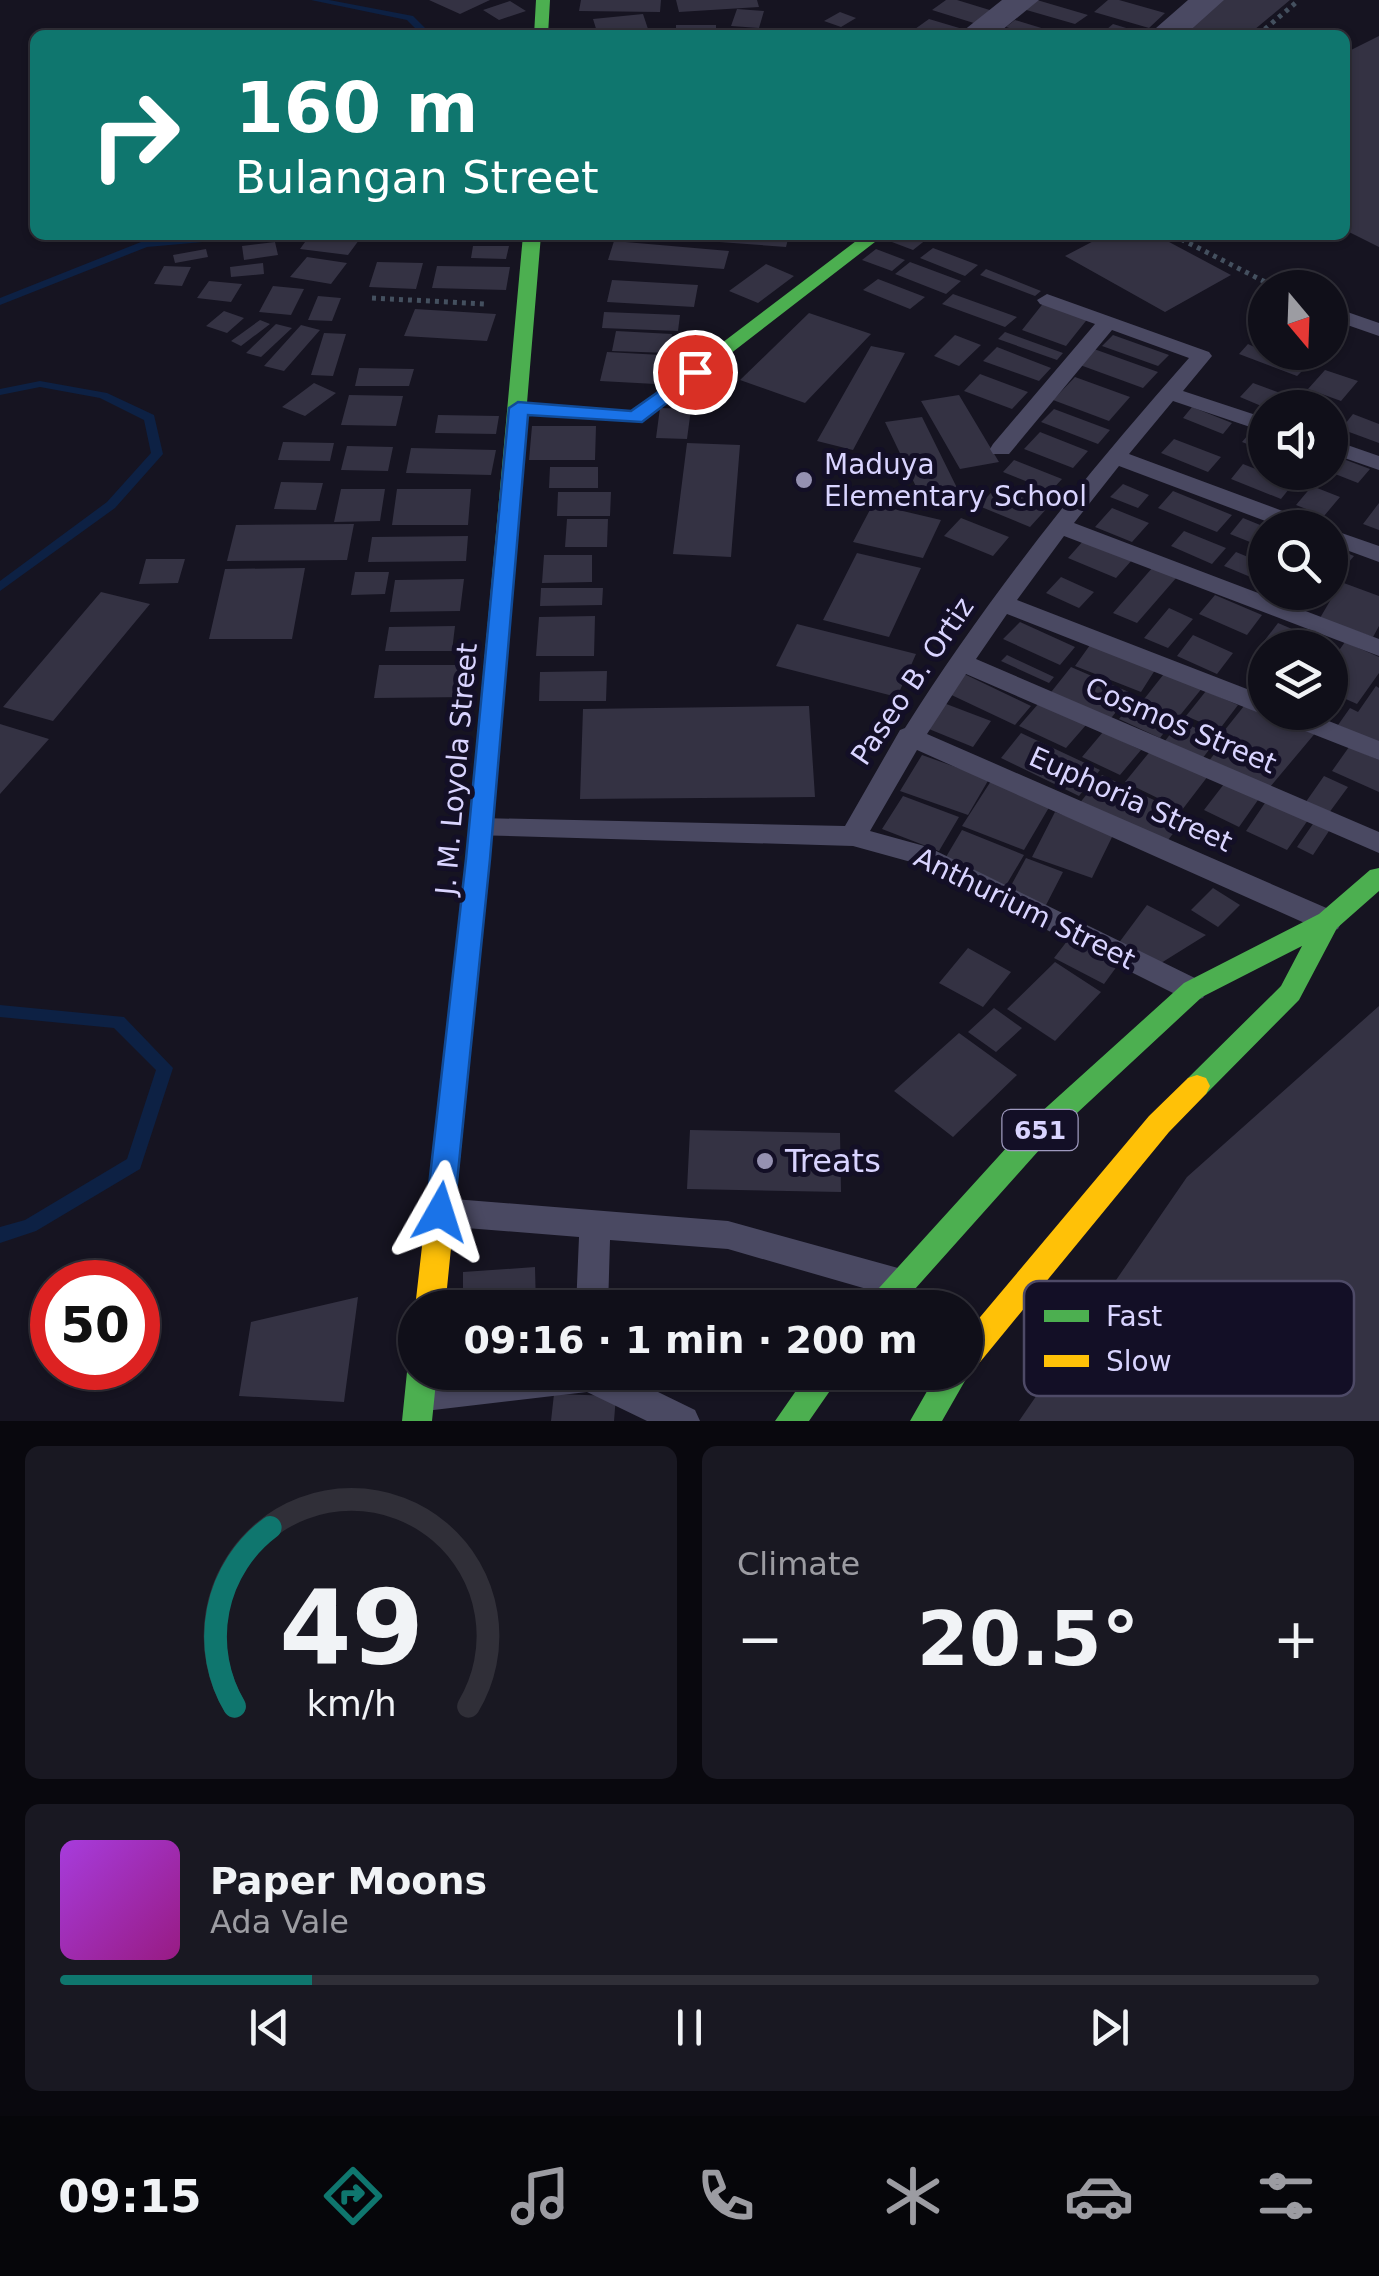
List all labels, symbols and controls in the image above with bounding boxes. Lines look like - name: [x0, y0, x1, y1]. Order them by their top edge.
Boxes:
- text: 160 m: [235, 67, 478, 149]
- icon: right: [70, 70, 200, 200]
- text: Bulangan Street: [235, 151, 599, 204]
- north arrow: [1248, 270, 1348, 370]
- map controls: [1248, 270, 1348, 730]
- pin: [653, 330, 738, 415]
- icon: arrive: [668, 345, 723, 400]
- button: sound: [1248, 390, 1348, 490]
- place label: Maduya Elementary School: [824, 448, 1087, 513]
- marker: Maduya Elementary School: [793, 469, 815, 491]
- button: search: [1248, 510, 1348, 610]
- street label: Paseo B. Ortiz: [844, 591, 981, 771]
- button: layers: [1248, 630, 1348, 730]
- street label: J. M. Loyola Street: [429, 642, 484, 898]
- street label: Cosmos Street: [1080, 670, 1281, 781]
- street label: Euphoria Street: [1024, 740, 1237, 859]
- street label: Anthurium Street: [909, 841, 1141, 976]
- road number: 651: [1002, 1110, 1078, 1150]
- place label: Treats: [784, 1142, 881, 1180]
- marker: Treats: [754, 1150, 776, 1172]
- position arrow: [388, 1160, 492, 1264]
- speed limit sign: 50: [30, 1260, 160, 1390]
- legend: [1024, 1281, 1354, 1396]
- text: Fast: [1106, 1300, 1162, 1333]
- text: 09:16 · 1 min · 200 m: [463, 1318, 918, 1362]
- text: Slow: [1106, 1345, 1172, 1378]
- text: Climate: [737, 1545, 860, 1583]
- text: 49: [279, 1567, 423, 1689]
- text: 20.5°: [917, 1595, 1139, 1683]
- text: −: [737, 1607, 783, 1671]
- text: +: [1273, 1607, 1319, 1671]
- text: km/h: [306, 1683, 396, 1724]
- text: Paper Moons: [210, 1859, 487, 1903]
- text: Ada Vale: [210, 1903, 349, 1941]
- icon: previous: [242, 2000, 297, 2055]
- icon: pause: [662, 2000, 717, 2055]
- icon: next: [1082, 2000, 1137, 2055]
- icon: directions: [318, 2161, 388, 2231]
- icon: music: [505, 2161, 575, 2231]
- icon: phone: [691, 2161, 761, 2231]
- icon: climate: [878, 2161, 948, 2231]
- icon: car: [1064, 2161, 1134, 2231]
- icon: filters: [1251, 2161, 1321, 2231]
- text: 09:15: [58, 2170, 202, 2223]

